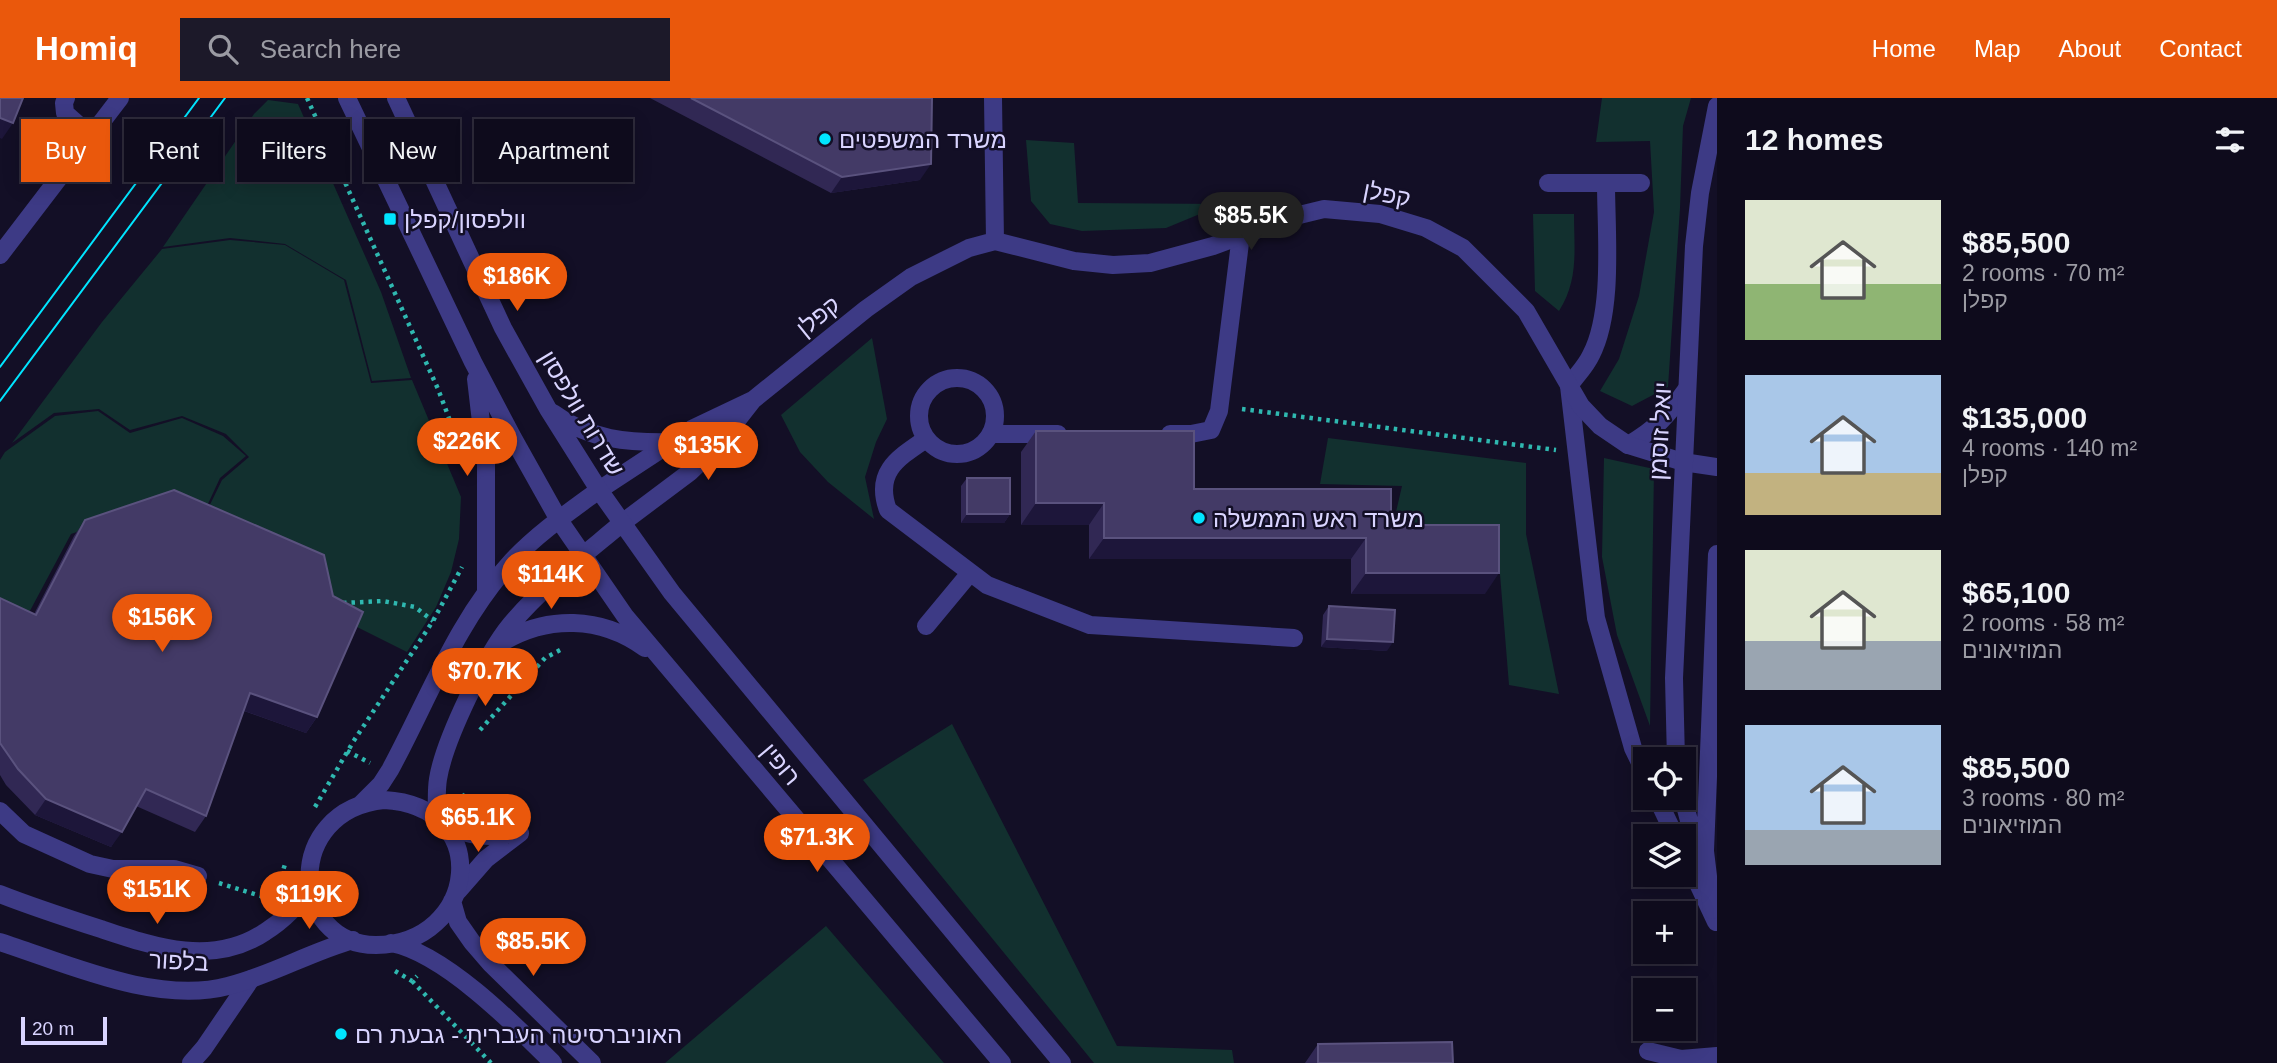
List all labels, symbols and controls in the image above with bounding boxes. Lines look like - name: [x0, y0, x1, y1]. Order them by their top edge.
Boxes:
- search box: [180, 18, 670, 81]
- text: Homiq: [35, 30, 138, 67]
- icon: search: [204, 30, 242, 68]
- text: Search here: [260, 34, 401, 64]
- text: Home: [1872, 35, 1936, 62]
- text: Map: [1974, 35, 2021, 62]
- text: About: [2059, 35, 2121, 62]
- text: Contact: [2159, 35, 2242, 62]
- chip: Buy: [21, 119, 110, 182]
- chip: Rent: [124, 119, 223, 182]
- chip: Filters: [237, 119, 350, 182]
- chip: New: [364, 119, 460, 182]
- chip: Apartment: [474, 119, 633, 182]
- icon: filters: [2211, 121, 2249, 159]
- text: 12 homes: [1745, 123, 1883, 156]
- place label: משרד המשפטים: [839, 126, 1007, 153]
- marker: משרד המשפטים: [817, 131, 833, 147]
- street label: קפלן: [1361, 176, 1413, 212]
- pin: $85.5K: [1194, 192, 1308, 252]
- text: $85.5K: [1214, 202, 1288, 228]
- place label: וולפסון/קפלן: [404, 206, 526, 233]
- marker: וולפסון/קפלן: [382, 211, 398, 227]
- text: $85,500: [1962, 226, 2070, 259]
- icon: home: [1801, 228, 1885, 312]
- pin: $186K: [468, 254, 566, 313]
- text: 2 rooms · 70 m²: [1962, 260, 2124, 286]
- text: $186K: [483, 263, 551, 289]
- text: קפלן: [1962, 287, 2008, 313]
- street label: קפלן: [791, 290, 845, 342]
- street label: שדרות וולפסון: [534, 346, 630, 480]
- street label: יואל זוסמן: [1644, 381, 1676, 481]
- text: $135,000: [1962, 401, 2087, 434]
- icon: home: [1801, 403, 1885, 487]
- pin: $226K: [418, 418, 516, 478]
- pin: $135K: [659, 422, 757, 482]
- text: $226K: [433, 428, 501, 454]
- text: $135K: [674, 432, 742, 458]
- text: 4 rooms · 140 m²: [1962, 435, 2137, 461]
- text: קפלן: [1962, 462, 2008, 488]
- place label: משרד ראש הממשלה: [1213, 505, 1424, 532]
- marker: משרד ראש הממשלה: [1191, 510, 1207, 526]
- pin: $114K: [502, 552, 600, 611]
- text: $114K: [518, 561, 584, 587]
- text: $65,100: [1962, 576, 2070, 609]
- icon: home: [1801, 578, 1885, 662]
- pin: $156K: [113, 594, 211, 654]
- text: $156K: [128, 604, 196, 630]
- text: 2 rooms · 58 m²: [1962, 610, 2124, 636]
- text: המוזיאונים: [1962, 637, 2062, 663]
- pin: $70.7K: [428, 648, 542, 708]
- text: $70.7K: [448, 658, 522, 684]
- street label: רופין: [756, 738, 806, 790]
- map controls: [1633, 747, 1696, 1041]
- button: locate: [1633, 747, 1696, 810]
- text: $85,500: [1962, 751, 2070, 784]
- icon: home: [1801, 753, 1885, 837]
- text: 3 rooms · 80 m²: [1962, 785, 2124, 811]
- pin: $65.1K: [421, 794, 535, 854]
- text: $65.1K: [441, 804, 515, 830]
- text: המוזיאונים: [1962, 812, 2062, 838]
- pin: $71.3K: [760, 814, 874, 874]
- text: $71.3K: [780, 824, 854, 850]
- button: layers: [1633, 824, 1696, 887]
- pin: $151K: [108, 866, 206, 926]
- pin: $119K: [260, 872, 358, 931]
- text: $151K: [123, 876, 191, 902]
- text: $119K: [276, 881, 342, 907]
- button: +: [1633, 901, 1696, 964]
- pin: $85.5K: [476, 918, 590, 978]
- text: $85.5K: [496, 928, 570, 954]
- street label: בלפור: [148, 946, 210, 976]
- button: −: [1633, 978, 1696, 1041]
- scale bar: [21, 1014, 107, 1046]
- text: 20 m: [32, 1018, 74, 1039]
- place label: האוניברסיטה העברית - גבעת רם: [355, 1021, 682, 1048]
- marker: האוניברסיטה העברית - גבעת רם: [333, 1026, 349, 1042]

